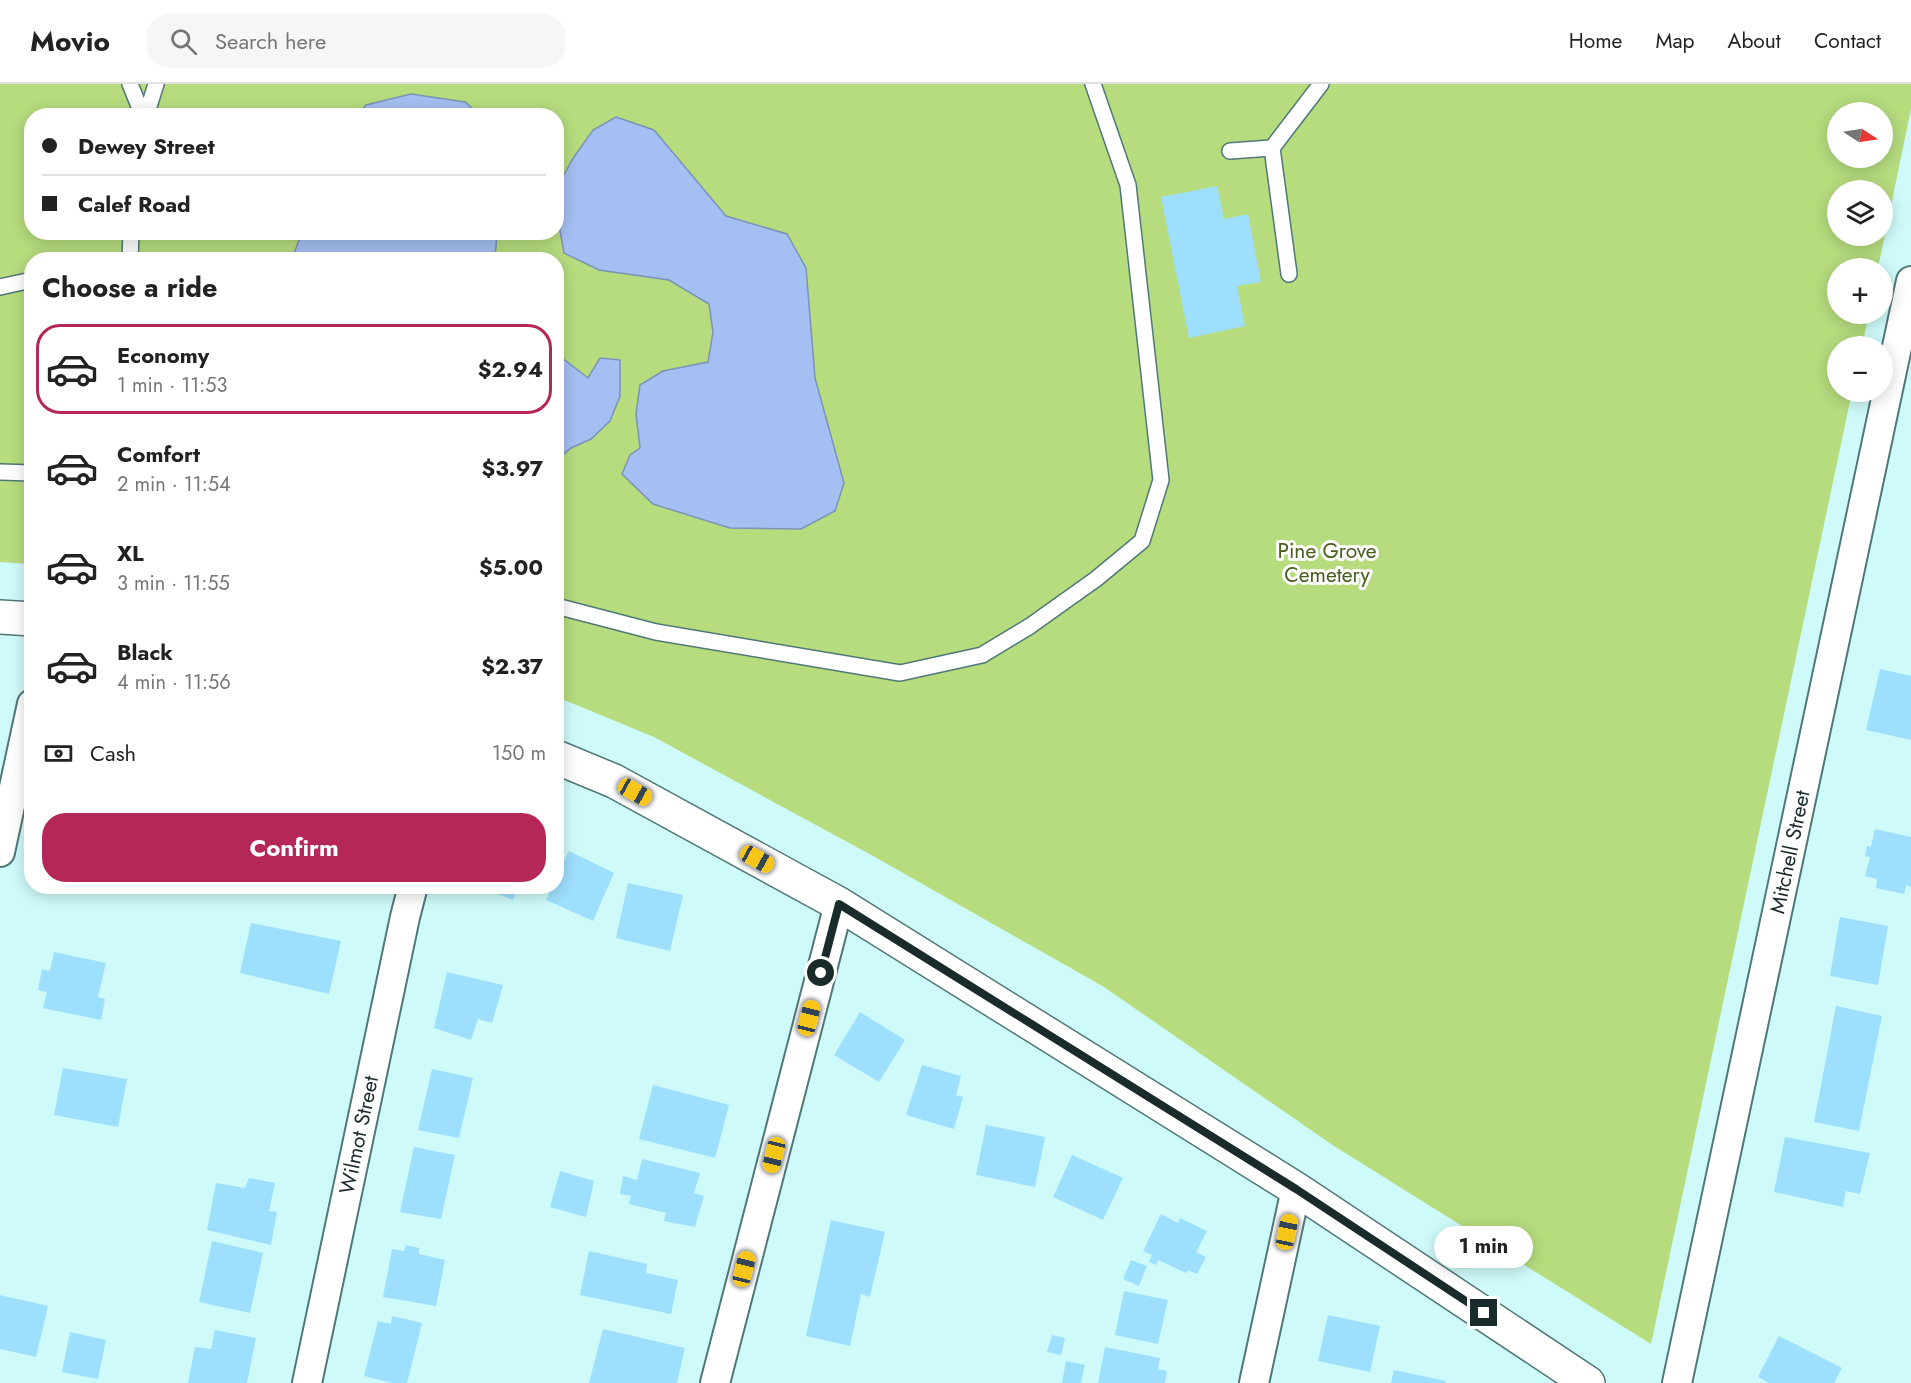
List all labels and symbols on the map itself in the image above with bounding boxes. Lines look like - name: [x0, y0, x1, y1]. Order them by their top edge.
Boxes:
- north arrow: [1827, 102, 1893, 168]
- park label: Pine Grove Cemetery: [1277, 536, 1377, 590]
- car: [615, 775, 655, 809]
- street label: Mitchell Street: [1762, 788, 1818, 916]
- car: [737, 842, 777, 876]
- route start: [807, 959, 834, 986]
- car: [796, 998, 822, 1038]
- street label: Wilmot Street: [332, 1073, 386, 1197]
- car: [761, 1135, 787, 1175]
- car: [1274, 1213, 1300, 1251]
- callout: 1 min: [1434, 1226, 1534, 1268]
- car: [731, 1249, 757, 1289]
- route end: [1470, 1299, 1497, 1326]

